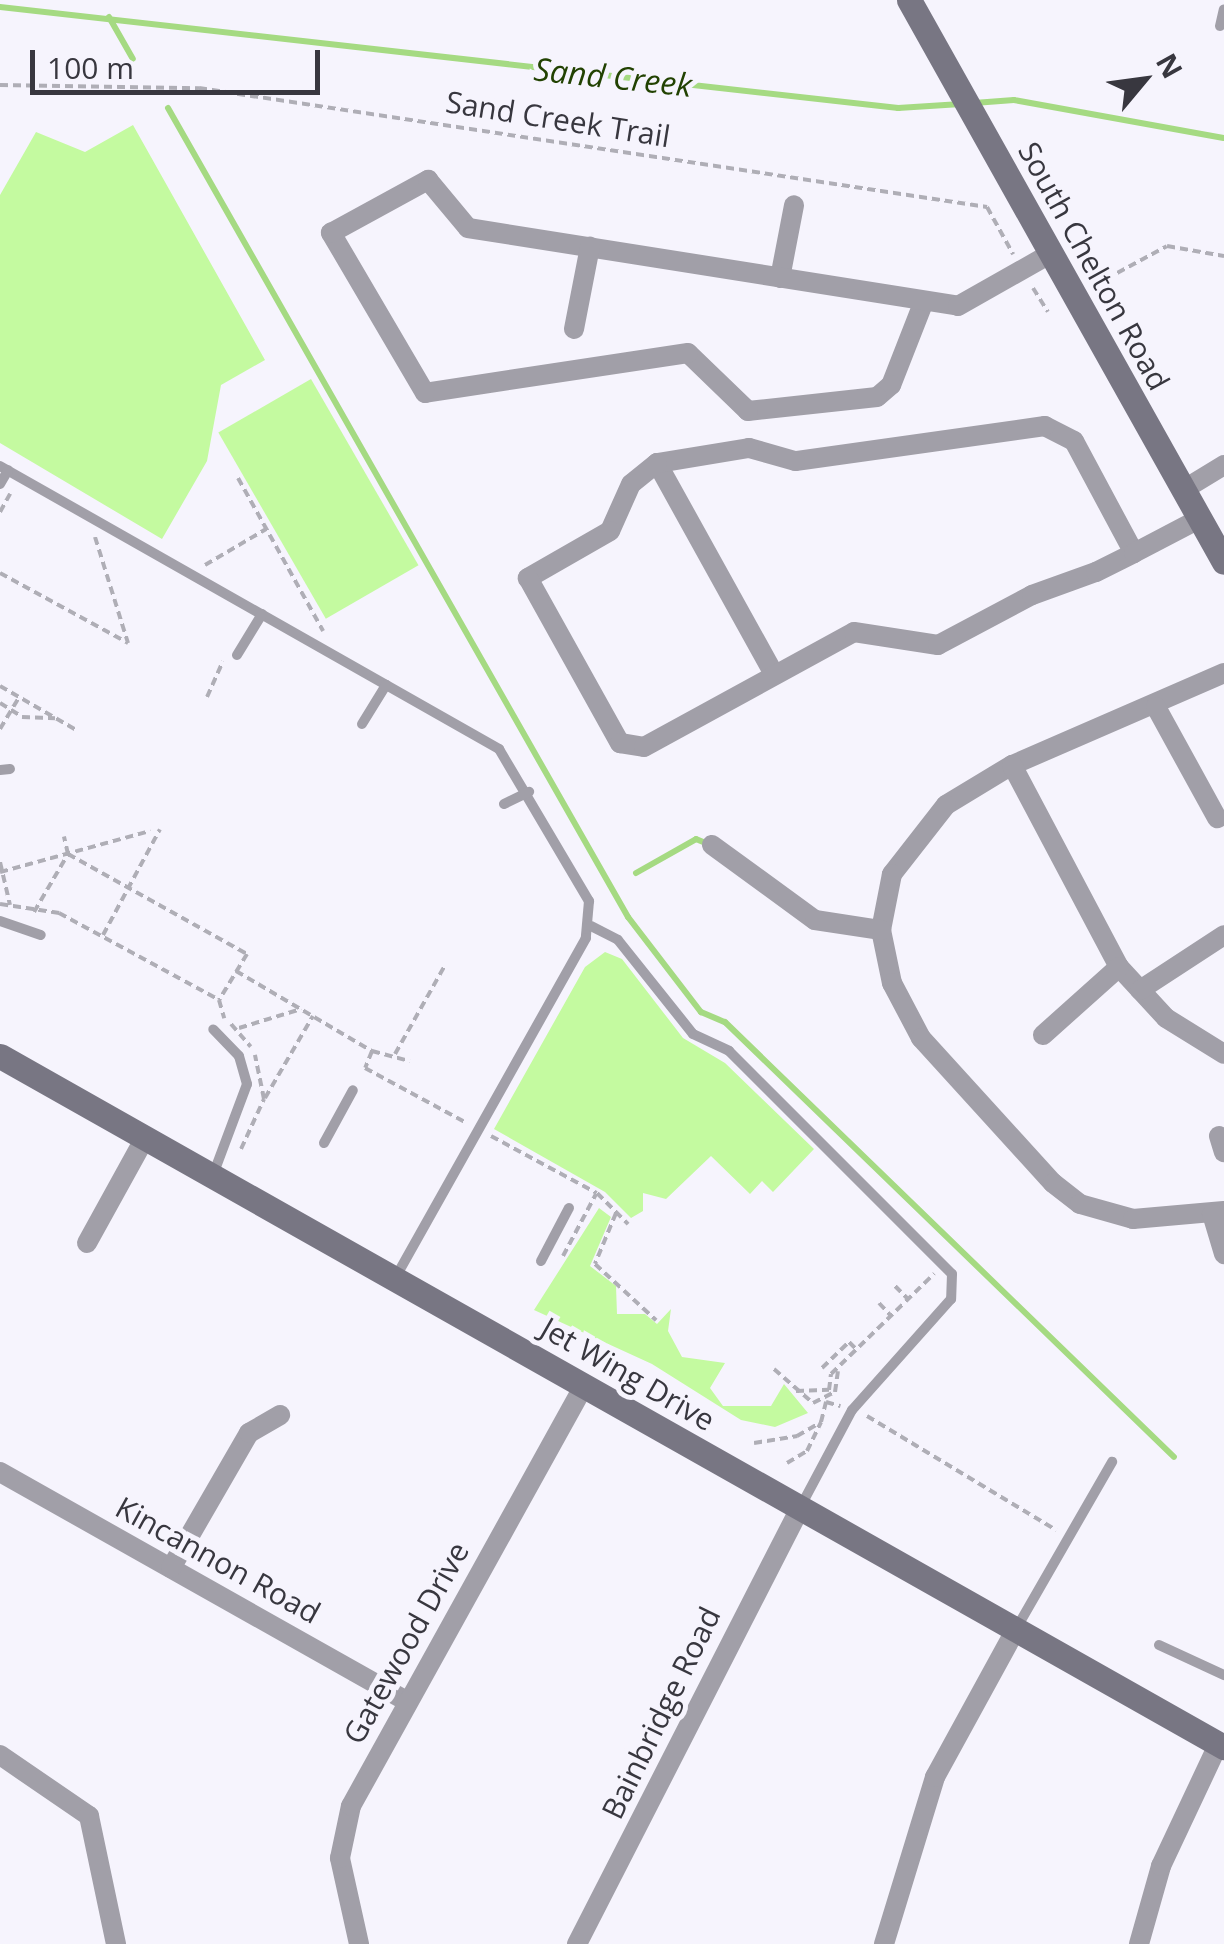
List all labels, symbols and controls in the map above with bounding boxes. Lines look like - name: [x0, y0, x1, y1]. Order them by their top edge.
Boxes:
- scale bar: [35, 30, 325, 92]
- north arrow: [1094, 30, 1194, 130]
- text: N: [1148, 46, 1192, 85]
- text: 100 m: [47, 47, 134, 88]
- water label: Sand Creek: [532, 50, 694, 104]
- street label: Sand Creek Trail: [443, 83, 673, 155]
- street label: South Chelton Road: [1011, 136, 1177, 396]
- street label: Jet Wing Drive: [535, 1310, 721, 1438]
- street label: Kincannon Road: [110, 1489, 326, 1631]
- street label: Gatewood Drive: [336, 1536, 476, 1750]
- street label: Bainbridge Road: [594, 1601, 728, 1825]

